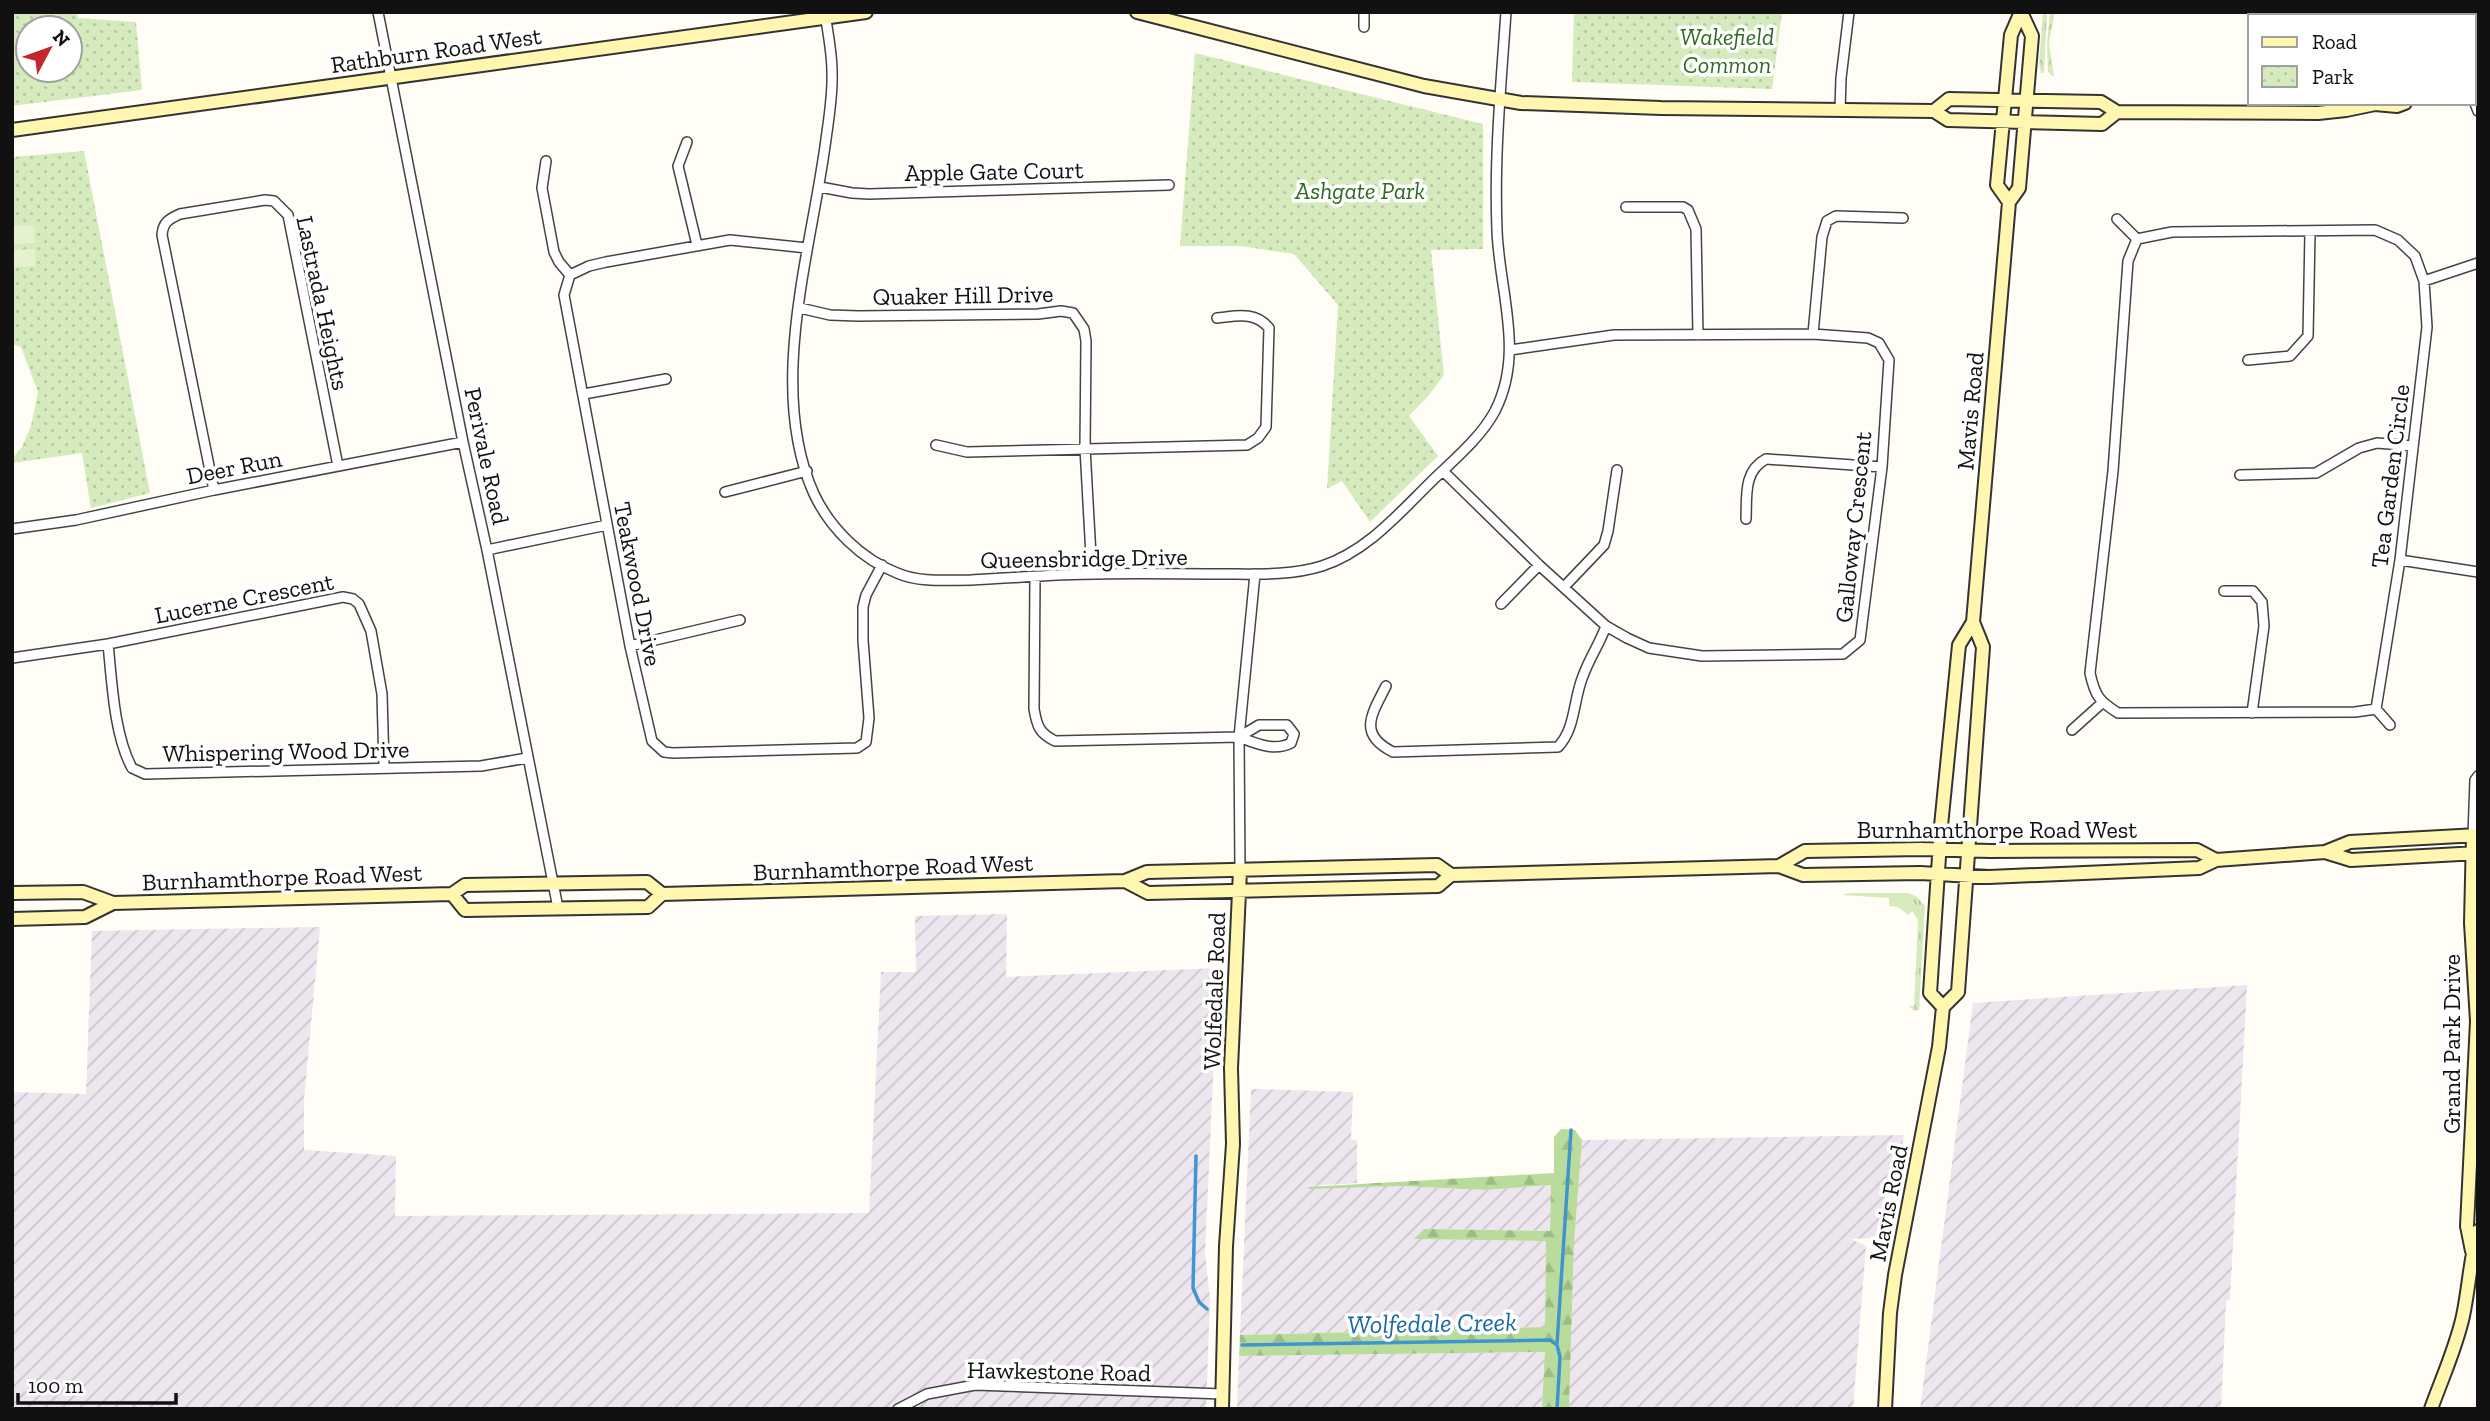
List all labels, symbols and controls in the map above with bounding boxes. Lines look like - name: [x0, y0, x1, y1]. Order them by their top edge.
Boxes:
- north arrow: [14, 14, 84, 84]
- legend: [2248, 14, 2476, 105]
- street label: Rathburn Road West: [329, 21, 543, 79]
- park label: Wakefield Common: [1680, 22, 1774, 79]
- text: N: [48, 25, 75, 51]
- text: Road: [2312, 29, 2358, 54]
- text: Park: [2312, 64, 2354, 89]
- street label: Apple Gate Court: [904, 155, 1084, 187]
- park label: Ashgate Park: [1294, 176, 1425, 205]
- street label: Lastrada Heights: [290, 213, 356, 393]
- street label: Quaker Hill Drive: [872, 279, 1054, 311]
- street label: Mavis Road: [1950, 351, 1990, 471]
- street label: Tea Garden Circle: [2364, 383, 2416, 569]
- street label: Perivale Road: [458, 385, 516, 527]
- street label: Galloway Crescent: [1829, 430, 1877, 624]
- street label: Deer Run: [184, 443, 284, 490]
- street label: Teakwood Drive: [608, 499, 668, 669]
- street label: Queensbridge Drive: [980, 542, 1188, 574]
- street label: Lucerne Crescent: [152, 566, 336, 630]
- street label: Whispering Wood Drive: [162, 734, 410, 768]
- street label: Burnhamthorpe Road West: [1857, 815, 2137, 844]
- street label: Burnhamthorpe Road West: [752, 848, 1034, 886]
- street label: Burnhamthorpe Road West: [141, 858, 423, 896]
- street label: Wolfedale Road: [1197, 911, 1231, 1071]
- street label: Grand Park Drive: [2437, 954, 2466, 1134]
- street label: Mavis Road: [1862, 1142, 1914, 1264]
- water label: Wolfedale Creek: [1347, 1306, 1517, 1340]
- street label: Hawkestone Road: [967, 1355, 1151, 1387]
- scale bar: [18, 1362, 175, 1406]
- text: 100 m: [28, 1373, 83, 1398]

